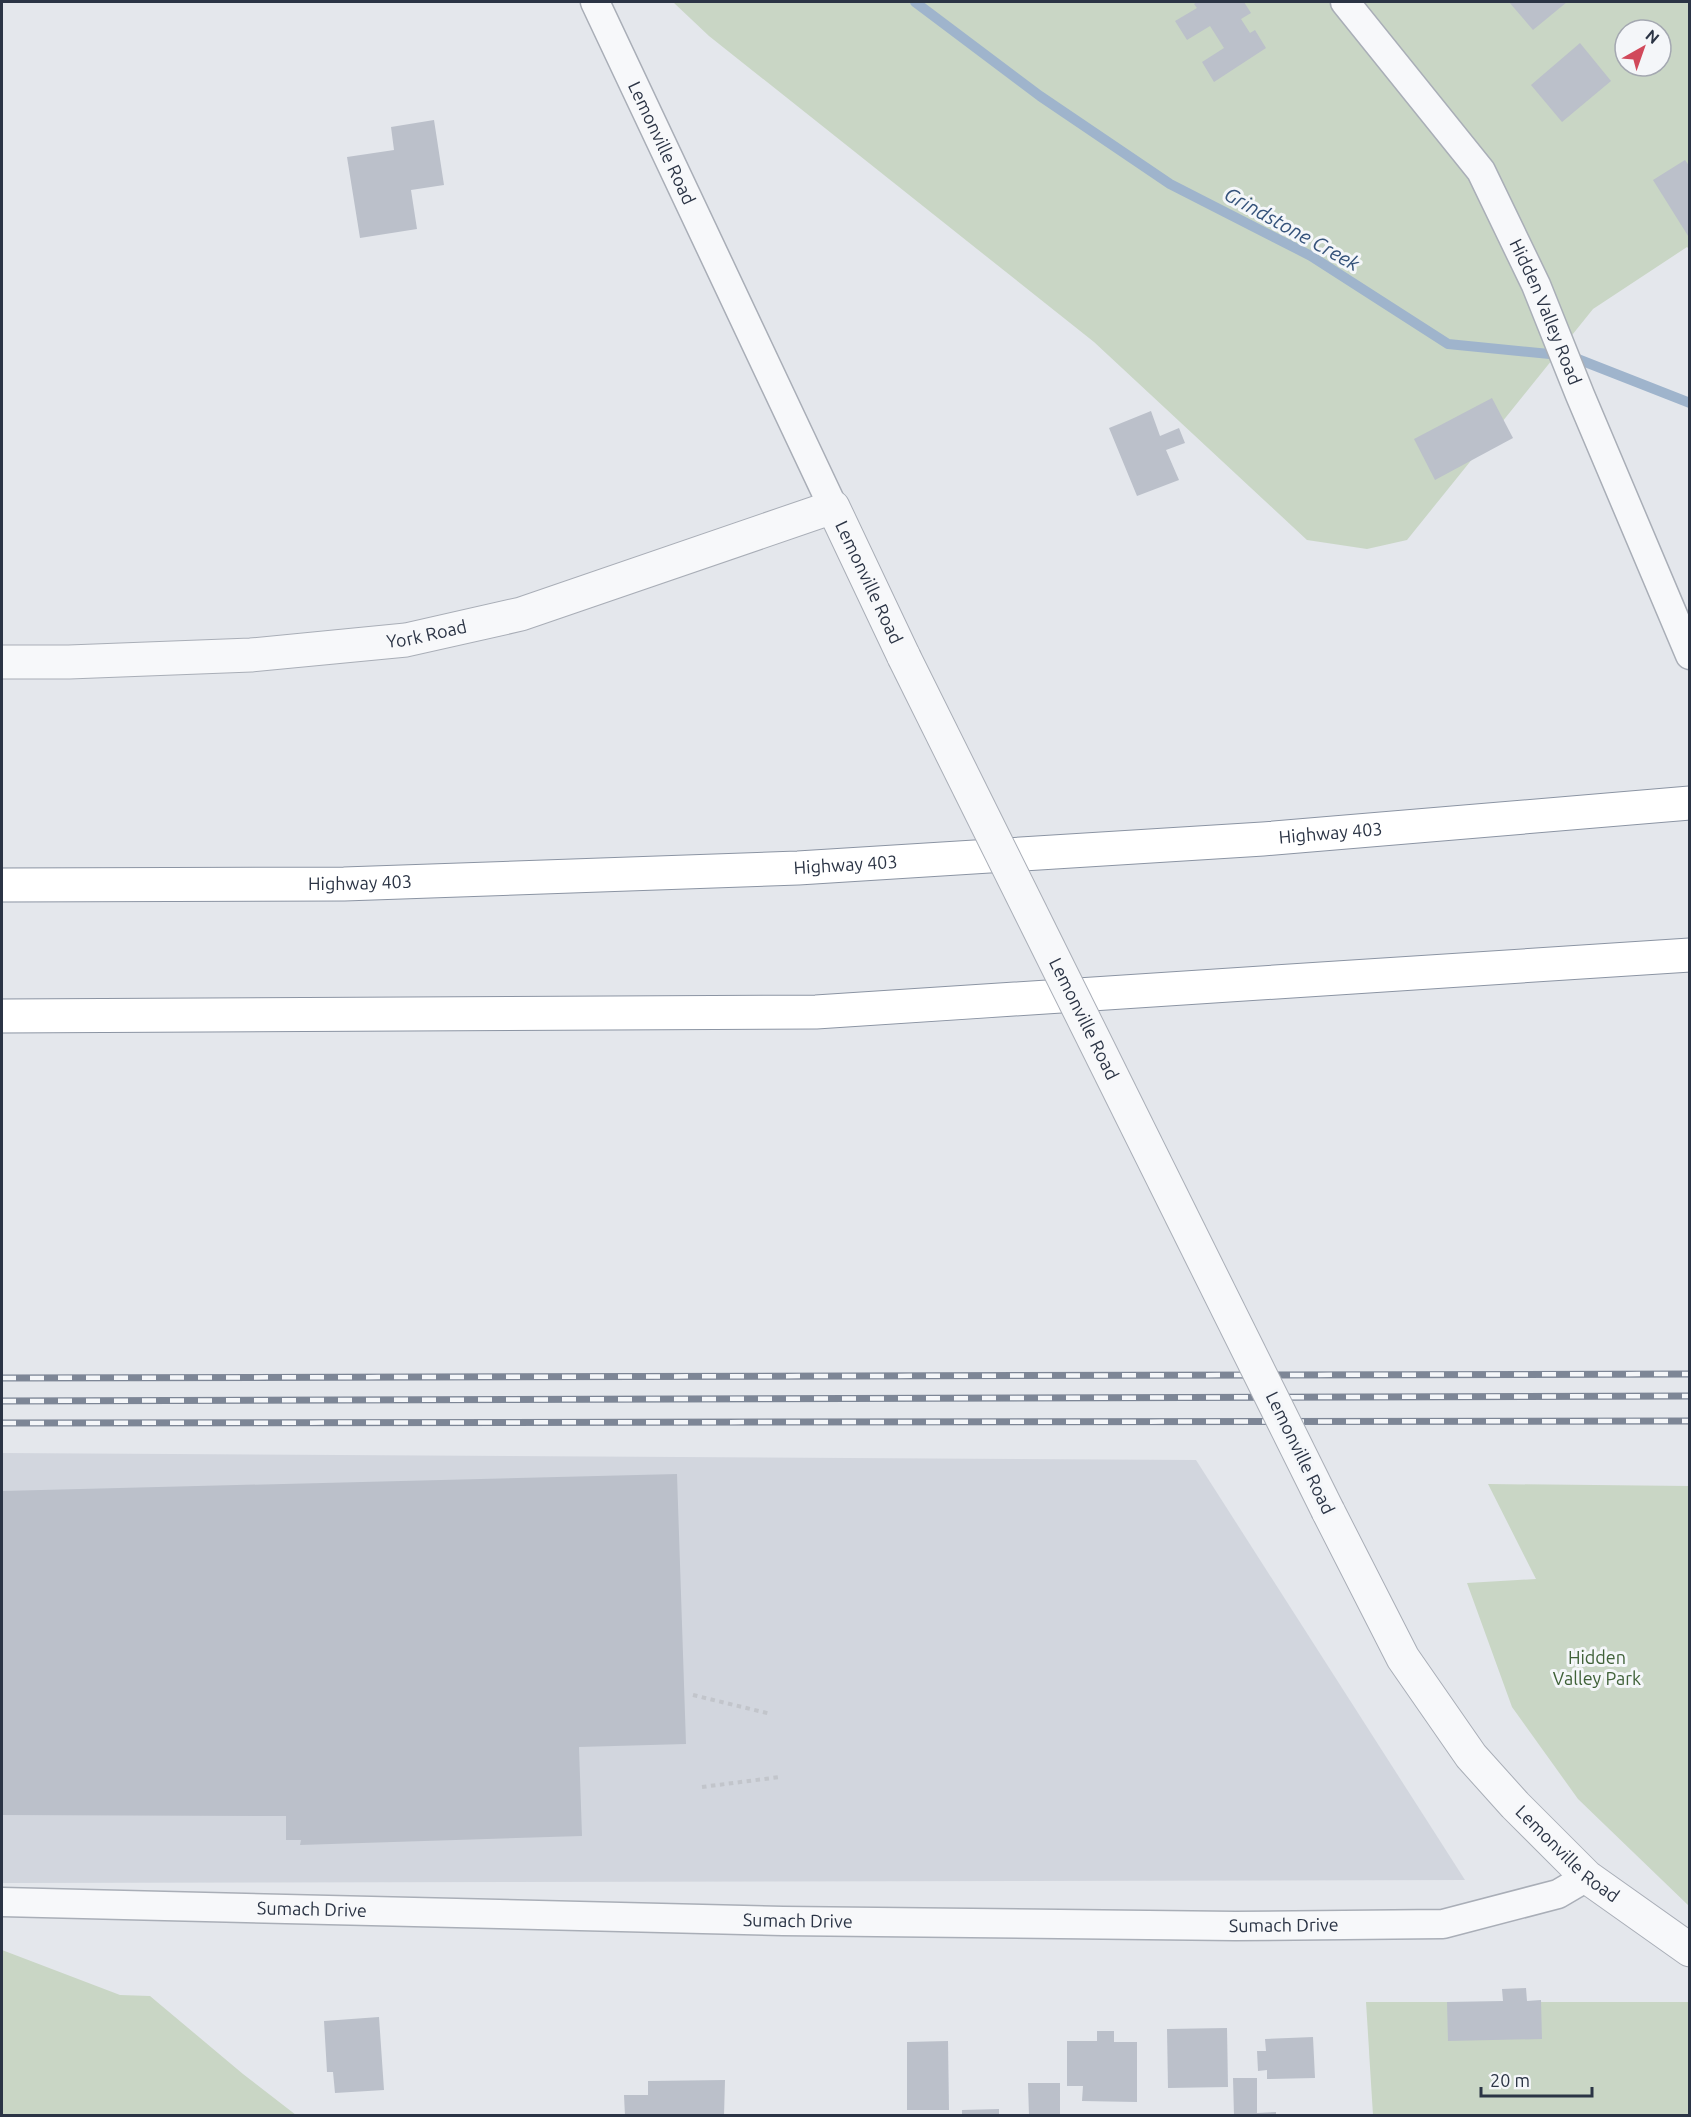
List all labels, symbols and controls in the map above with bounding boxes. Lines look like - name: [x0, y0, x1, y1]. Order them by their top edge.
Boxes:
- north arrow: [1613, 18, 1673, 78]
- text: N: [1642, 26, 1663, 47]
- street label: Lemonville Road: [625, 78, 700, 207]
- water label: Grindstone Creek: [1220, 182, 1365, 276]
- street label: Hidden Valley Road: [1506, 235, 1586, 387]
- street label: Lemonville Road: [832, 517, 907, 647]
- street label: York Road: [385, 616, 468, 651]
- street label: Highway 403: [1278, 818, 1383, 847]
- street label: Highway 403: [793, 851, 898, 877]
- street label: Highway 403: [308, 871, 412, 893]
- street label: Lemonville Road: [1046, 954, 1123, 1083]
- street label: Lemonville Road: [1263, 1388, 1339, 1517]
- park label: Hidden Valley Park: [1553, 1647, 1641, 1688]
- street label: Lemonville Road: [1512, 1801, 1623, 1906]
- street label: Sumach Drive: [257, 1897, 367, 1920]
- street label: Sumach Drive: [743, 1909, 853, 1931]
- street label: Sumach Drive: [1229, 1914, 1339, 1935]
- scale bar: [1481, 2060, 1592, 2098]
- text: 20 m: [1490, 2070, 1530, 2090]

